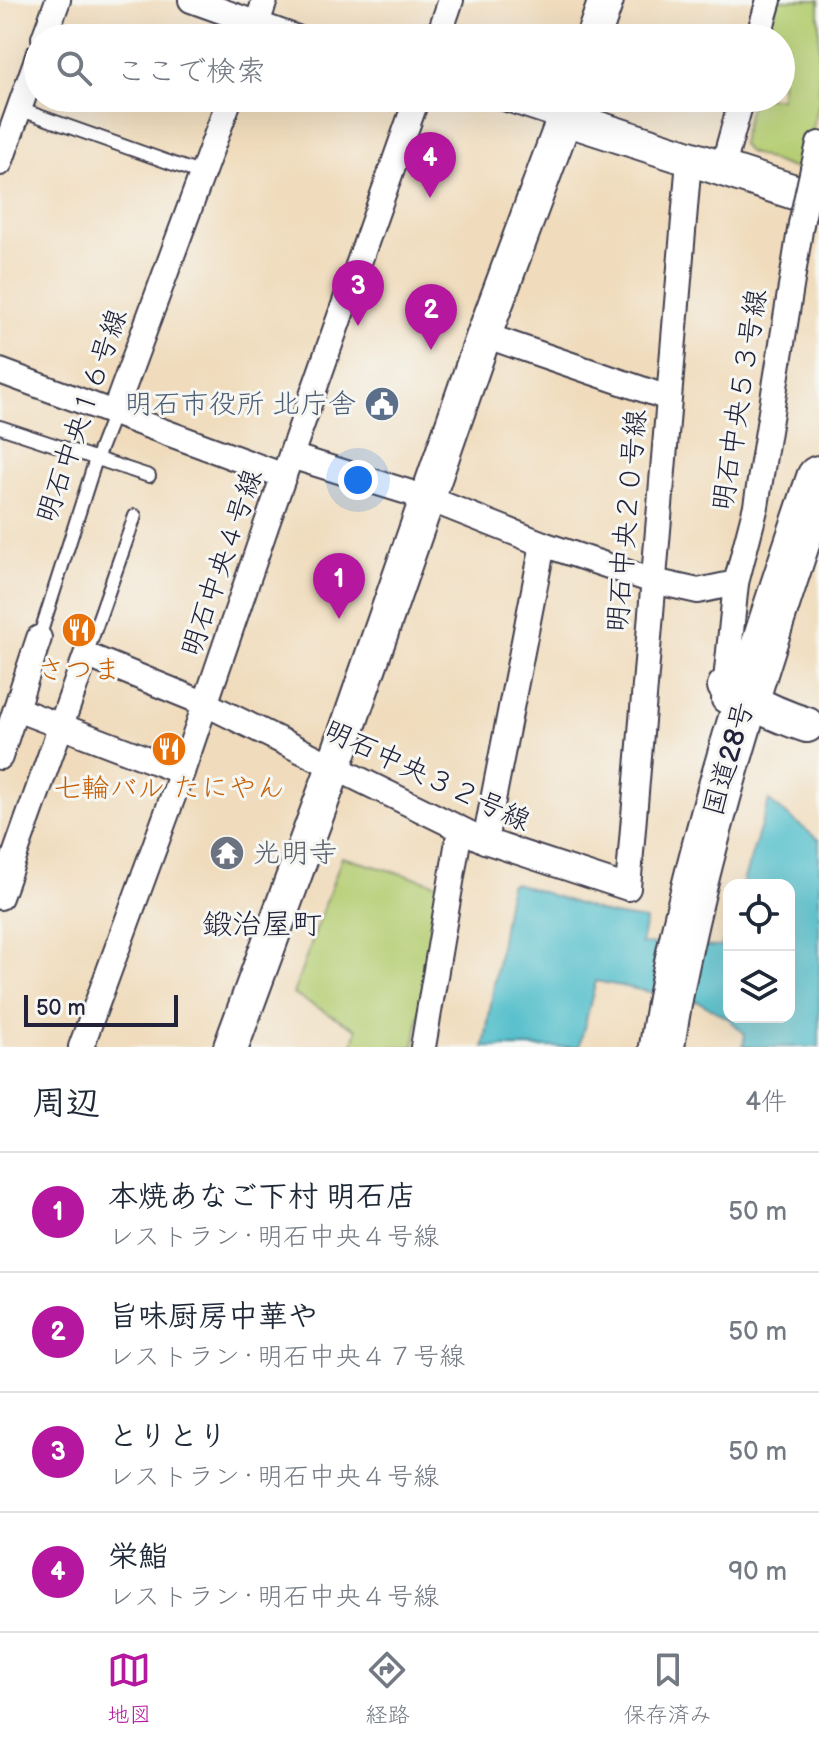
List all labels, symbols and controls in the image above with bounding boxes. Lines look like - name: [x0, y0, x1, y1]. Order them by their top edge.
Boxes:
- search box: [24, 24, 795, 112]
- icon: search: [52, 46, 96, 90]
- text: ここで検索: [116, 54, 266, 90]
- pin: 4: [404, 132, 456, 198]
- pin: 3: [332, 260, 384, 326]
- pin: 2: [405, 284, 457, 350]
- street label: 明石中央５３号線: [706, 287, 774, 513]
- street label: 明石中央１６号線: [30, 305, 134, 527]
- public building icon: 明石市役所 北庁舎: [363, 385, 401, 423]
- place label: 明石市役所 北庁舎: [124, 388, 356, 421]
- street label: 明石中央２０号線: [601, 408, 653, 634]
- your location: [338, 460, 378, 500]
- street label: 明石中央４号線: [174, 465, 270, 661]
- pin: 1: [313, 553, 365, 619]
- restaurant icon: さつま: [60, 611, 98, 649]
- place label: さつま: [37, 654, 121, 687]
- street label: 国道28号: [697, 698, 761, 820]
- street label: 明石中央３２号線: [319, 714, 535, 838]
- restaurant icon: 七輪バル たにやん: [150, 730, 188, 768]
- place label: 七輪バル たにやん: [53, 772, 285, 805]
- temple icon: 光明寺: [208, 834, 246, 872]
- place label: 光明寺: [253, 837, 337, 870]
- map controls: [723, 879, 795, 1023]
- button: locate: [723, 879, 795, 951]
- district label: 鍛治屋町: [202, 907, 322, 943]
- button: layers: [723, 951, 795, 1023]
- scale bar: [24, 991, 178, 1027]
- text: 50 m: [36, 995, 86, 1022]
- text: 周辺: [32, 1083, 100, 1124]
- text: 4件: [745, 1087, 787, 1118]
- text: 本焼あなご下村 明石店: [108, 1179, 416, 1215]
- text: 1: [53, 1197, 63, 1228]
- text: 50 m: [728, 1197, 787, 1228]
- text: レストラン · 明石中央４号線: [108, 1222, 439, 1253]
- text: 旨味厨房中華や: [108, 1299, 318, 1335]
- text: 2: [50, 1317, 66, 1348]
- text: 50 m: [728, 1317, 787, 1348]
- text: レストラン · 明石中央４７号線: [108, 1342, 465, 1373]
- text: とりとり: [108, 1419, 228, 1455]
- text: 3: [50, 1437, 66, 1468]
- text: 50 m: [728, 1437, 787, 1468]
- text: レストラン · 明石中央４号線: [108, 1462, 439, 1493]
- text: 栄鮨: [108, 1539, 168, 1575]
- text: 4: [50, 1557, 66, 1588]
- text: 90 m: [728, 1557, 787, 1588]
- text: レストラン · 明石中央４号線: [108, 1582, 439, 1613]
- tab: 地図: [107, 1648, 151, 1729]
- tab: 経路: [365, 1648, 410, 1729]
- tab: 保存済み: [624, 1648, 712, 1729]

